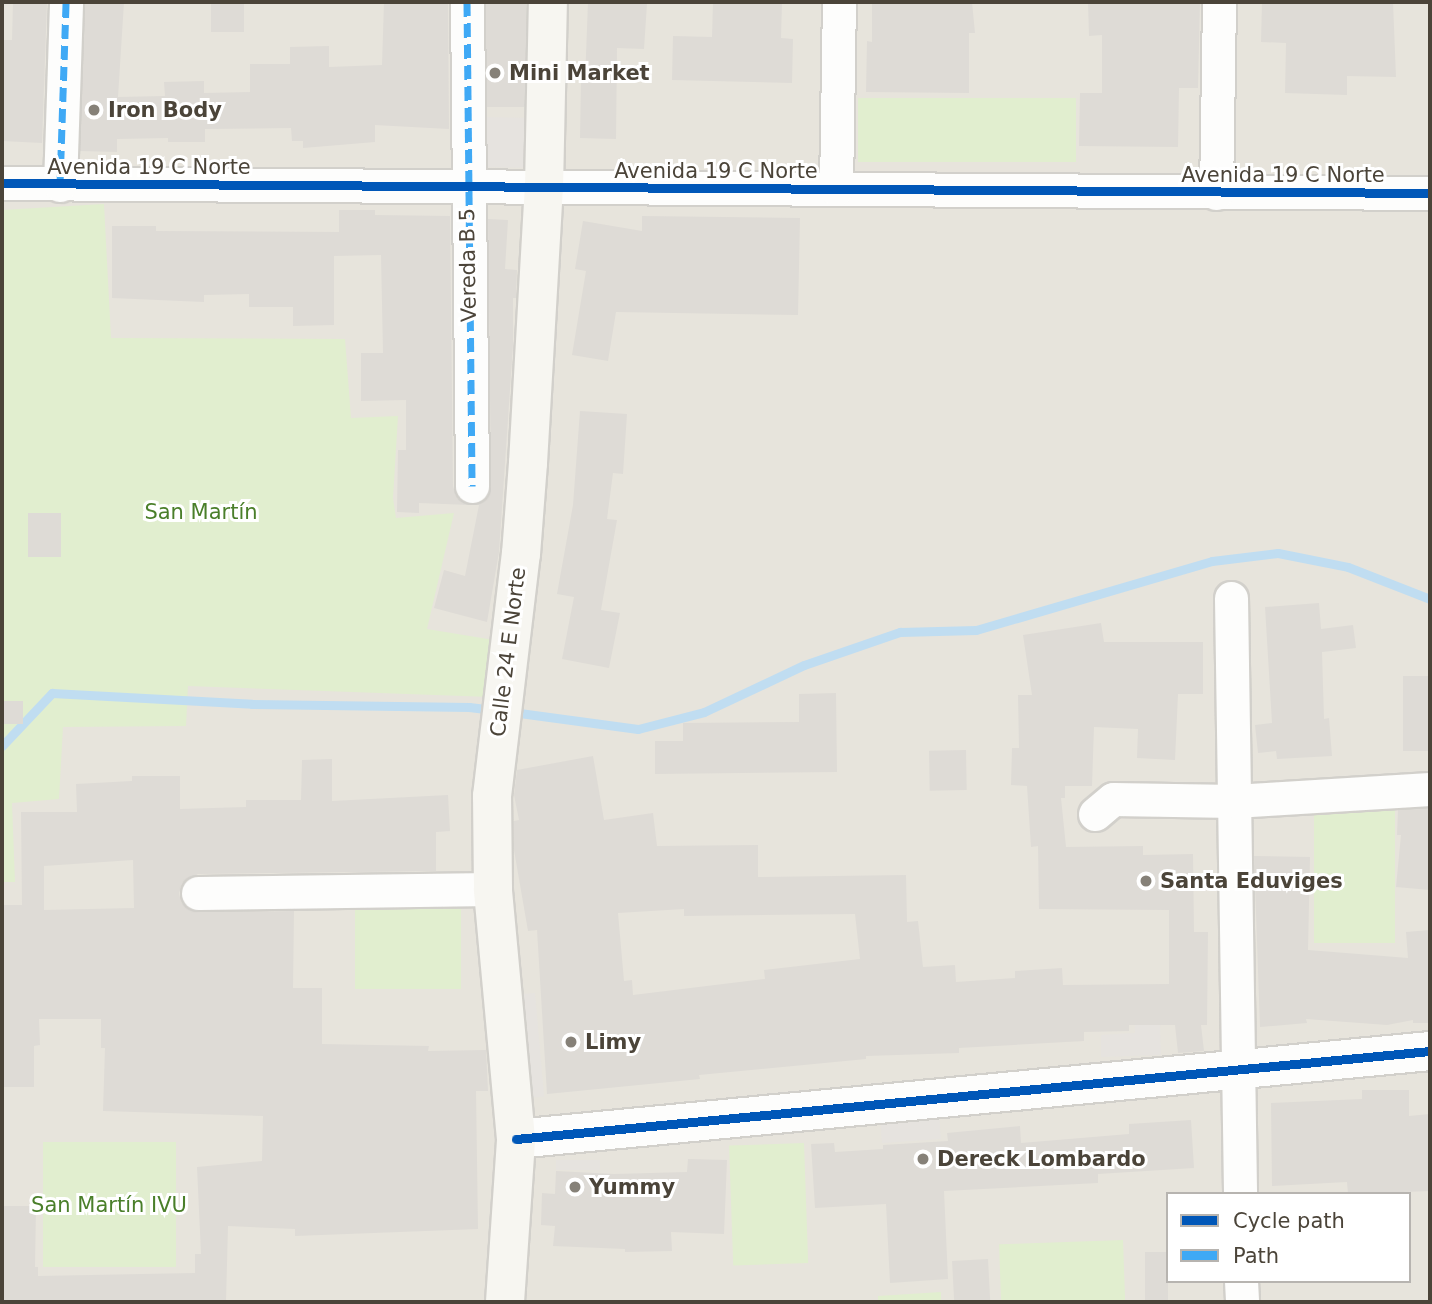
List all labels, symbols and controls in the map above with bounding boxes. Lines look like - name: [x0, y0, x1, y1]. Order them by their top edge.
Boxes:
- place label: Mini Market: [509, 60, 650, 86]
- marker: Mini Market: [487, 65, 503, 81]
- place label: Iron Body: [108, 97, 222, 123]
- marker: Iron Body: [86, 102, 102, 118]
- street label: Avenida 19 C Norte: [47, 154, 251, 180]
- street label: Avenida 19 C Norte: [614, 158, 818, 184]
- street label: Avenida 19 C Norte: [1181, 162, 1385, 188]
- street label: Vereda B 5: [454, 208, 482, 322]
- park label: San Martín: [144, 499, 258, 525]
- street label: Calle 24 E Norte: [485, 566, 531, 738]
- place label: Santa Eduviges: [1160, 868, 1343, 894]
- marker: Santa Eduviges: [1138, 873, 1154, 889]
- place label: Limy: [585, 1029, 641, 1055]
- marker: Limy: [563, 1034, 579, 1050]
- place label: Dereck Lombardo: [937, 1146, 1146, 1172]
- marker: Dereck Lombardo: [915, 1151, 931, 1167]
- place label: Yummy: [589, 1174, 675, 1200]
- marker: Yummy: [567, 1179, 583, 1195]
- park label: San Martín IVU: [31, 1192, 187, 1218]
- legend: [1166, 1192, 1411, 1283]
- text: Cycle path: [1233, 1209, 1345, 1233]
- text: Path: [1233, 1244, 1279, 1268]

